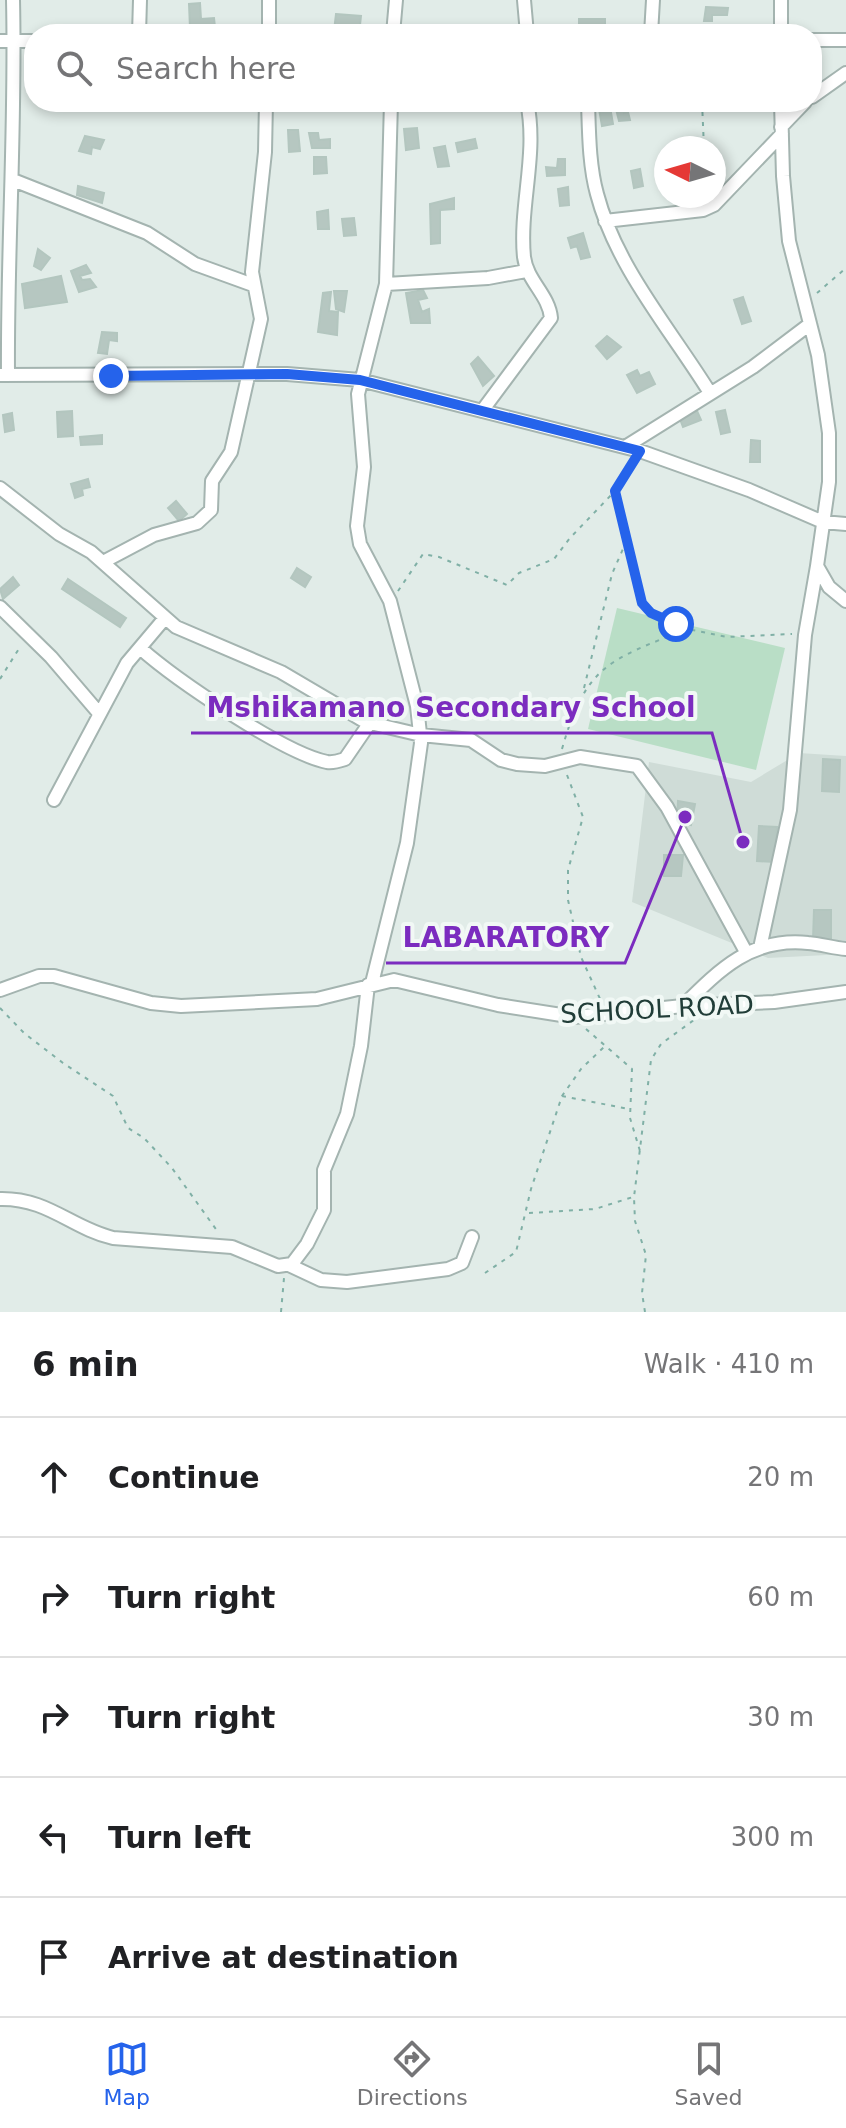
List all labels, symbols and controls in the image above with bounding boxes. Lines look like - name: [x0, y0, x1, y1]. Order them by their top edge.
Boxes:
- search box: [24, 24, 822, 112]
- icon: search: [52, 46, 96, 90]
- text: Search here: [116, 51, 296, 86]
- north arrow: [654, 136, 726, 208]
- route end: [93, 358, 129, 394]
- route start: [658, 606, 694, 642]
- callout: Mshikamano Secondary School: [191, 681, 712, 733]
- text: Mshikamano Secondary School: [206, 691, 696, 724]
- callout: LABARATORY: [386, 911, 625, 963]
- text: LABARATORY: [403, 921, 610, 954]
- street label: SCHOOL ROAD: [559, 989, 755, 1029]
- text: 6 min: [32, 1344, 139, 1384]
- text: Walk · 410 m: [644, 1349, 814, 1379]
- icon: ahead: [32, 1455, 76, 1499]
- text: Continue: [108, 1460, 260, 1495]
- text: 20 m: [747, 1462, 814, 1492]
- icon: right: [32, 1575, 76, 1619]
- text: Turn right: [108, 1580, 275, 1615]
- text: 60 m: [747, 1582, 814, 1612]
- icon: right: [32, 1695, 76, 1739]
- text: Turn right: [108, 1700, 275, 1735]
- text: 30 m: [747, 1702, 814, 1732]
- icon: left: [32, 1815, 76, 1859]
- text: Turn left: [108, 1820, 251, 1855]
- text: 300 m: [731, 1822, 814, 1852]
- icon: arrive: [32, 1935, 76, 1979]
- text: Arrive at destination: [108, 1940, 459, 1975]
- tab: Map: [103, 2037, 150, 2110]
- tab: Directions: [357, 2037, 468, 2110]
- tab: Saved: [675, 2037, 743, 2110]

